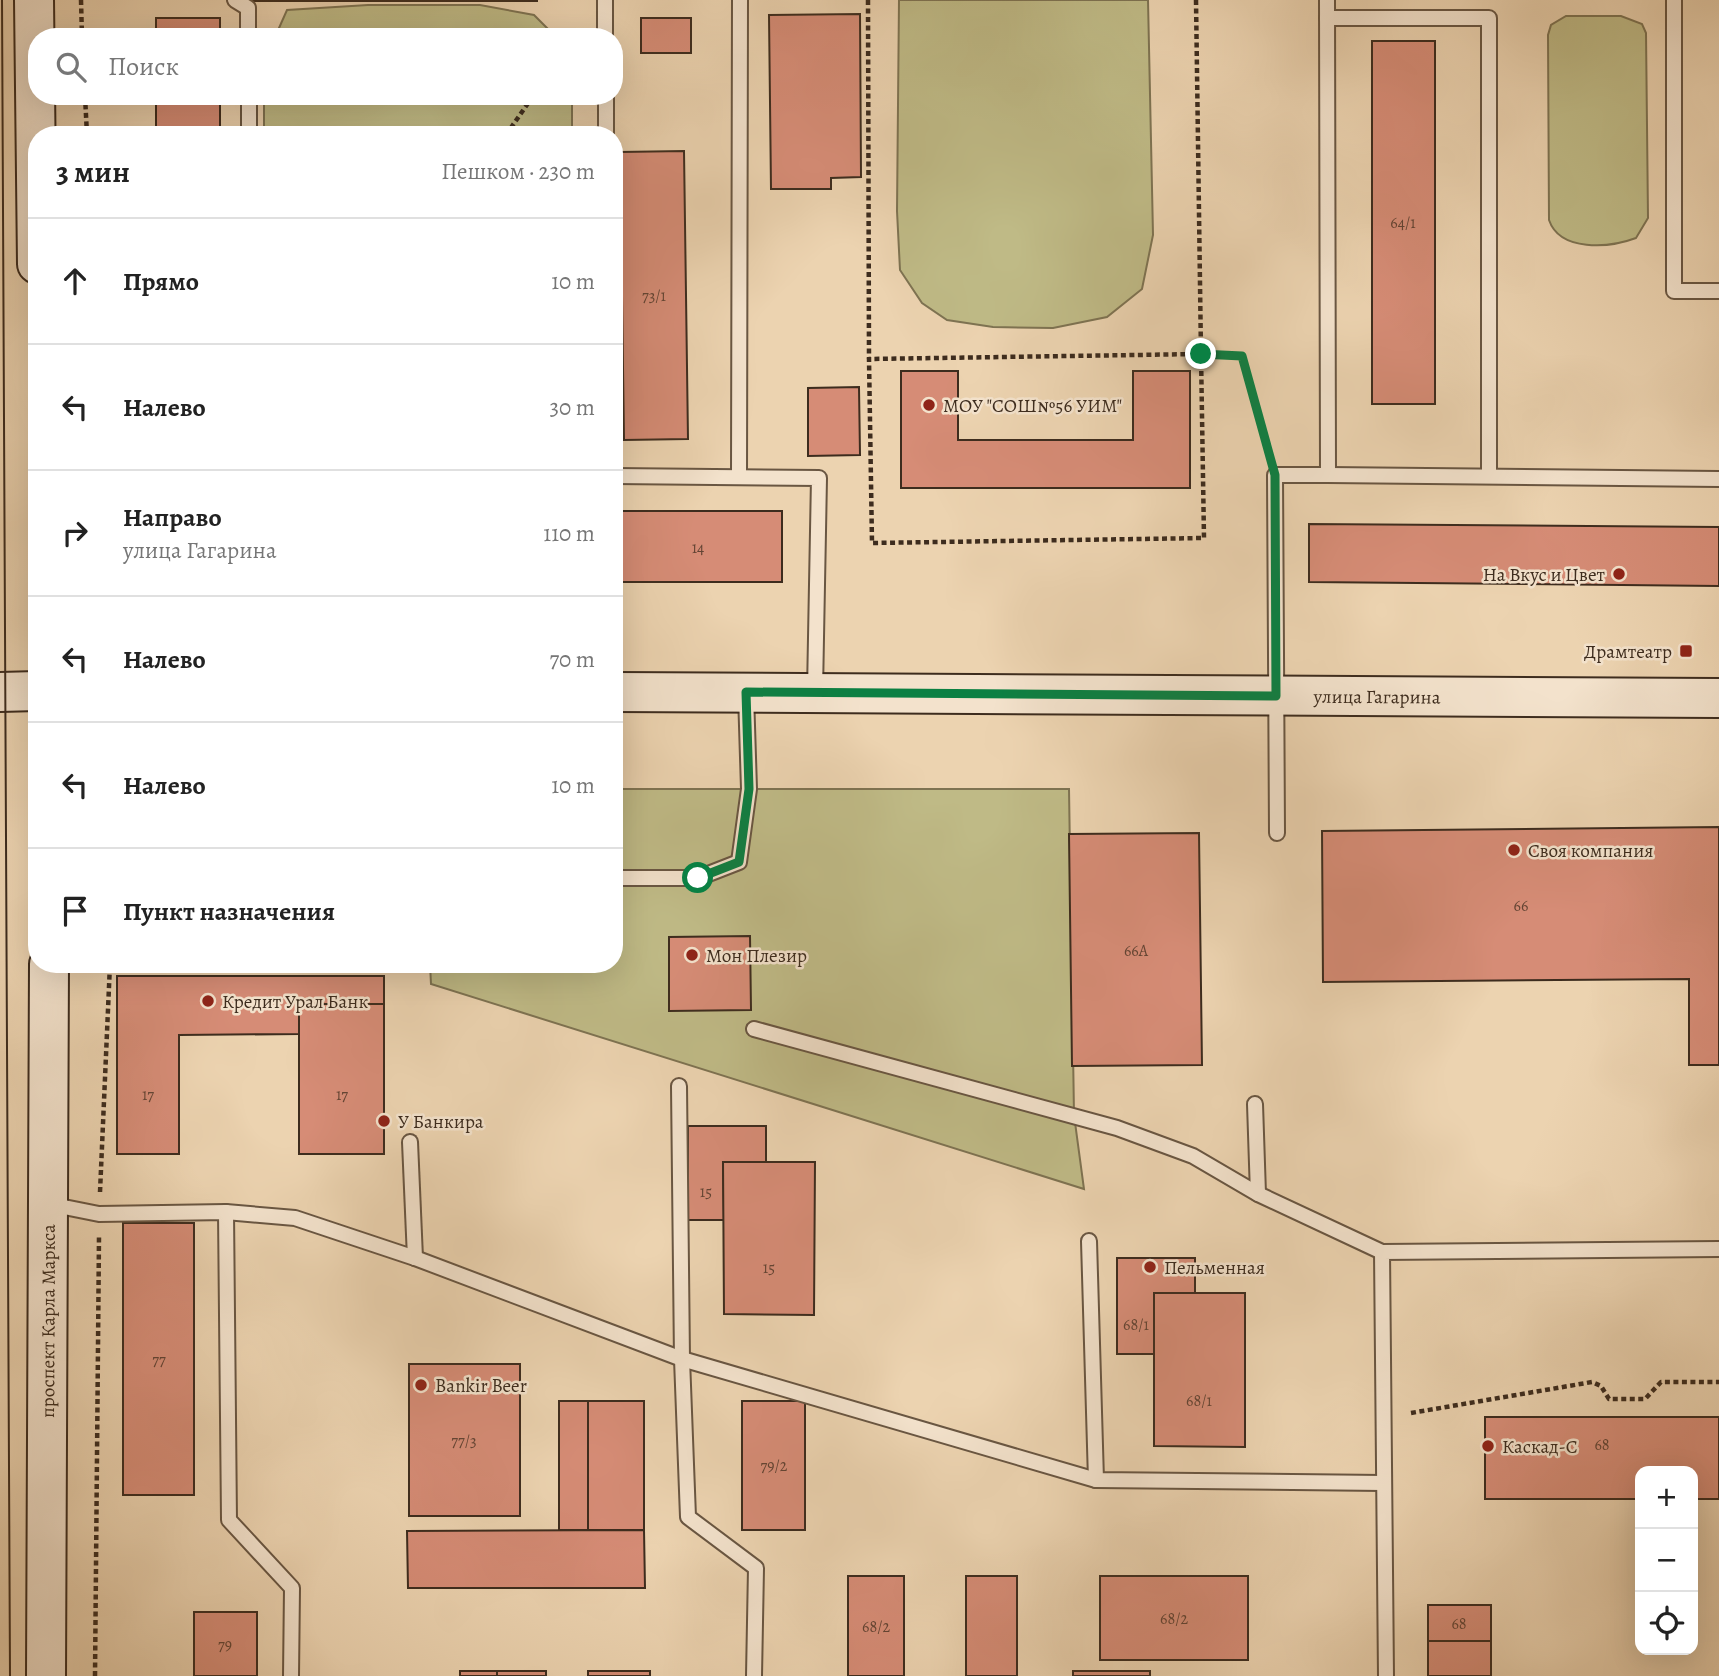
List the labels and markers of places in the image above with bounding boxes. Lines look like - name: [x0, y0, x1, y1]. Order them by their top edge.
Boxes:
- place label: МОУ "СОШ№56 УИМ": [943, 393, 1122, 419]
- marker: МОУ "СОШ№56 УИМ": [921, 397, 937, 413]
- place label: На Вкус и Цвет: [1483, 562, 1606, 588]
- marker: На Вкус и Цвет: [1611, 566, 1627, 582]
- place label: Драмтеатр: [1584, 639, 1672, 665]
- marker: Драмтеатр: [1678, 643, 1694, 659]
- place label: Своя компания: [1528, 838, 1653, 864]
- marker: Своя компания: [1506, 842, 1522, 858]
- place label: Мон Плезир: [706, 943, 807, 969]
- marker: Мон Плезир: [684, 947, 700, 963]
- place label: Кредит Урал Банк: [222, 989, 368, 1015]
- marker: Кредит Урал Банк: [200, 993, 216, 1009]
- place label: У Банкира: [398, 1109, 484, 1135]
- marker: У Банкира: [376, 1113, 392, 1129]
- place label: Пельменная: [1164, 1255, 1265, 1281]
- marker: Пельменная: [1142, 1259, 1158, 1275]
- place label: Bankir Beer: [435, 1373, 527, 1399]
- marker: Bankir Beer: [413, 1377, 429, 1393]
- place label: Каскад-С: [1502, 1434, 1578, 1460]
- marker: Каскад-С: [1480, 1438, 1496, 1454]

